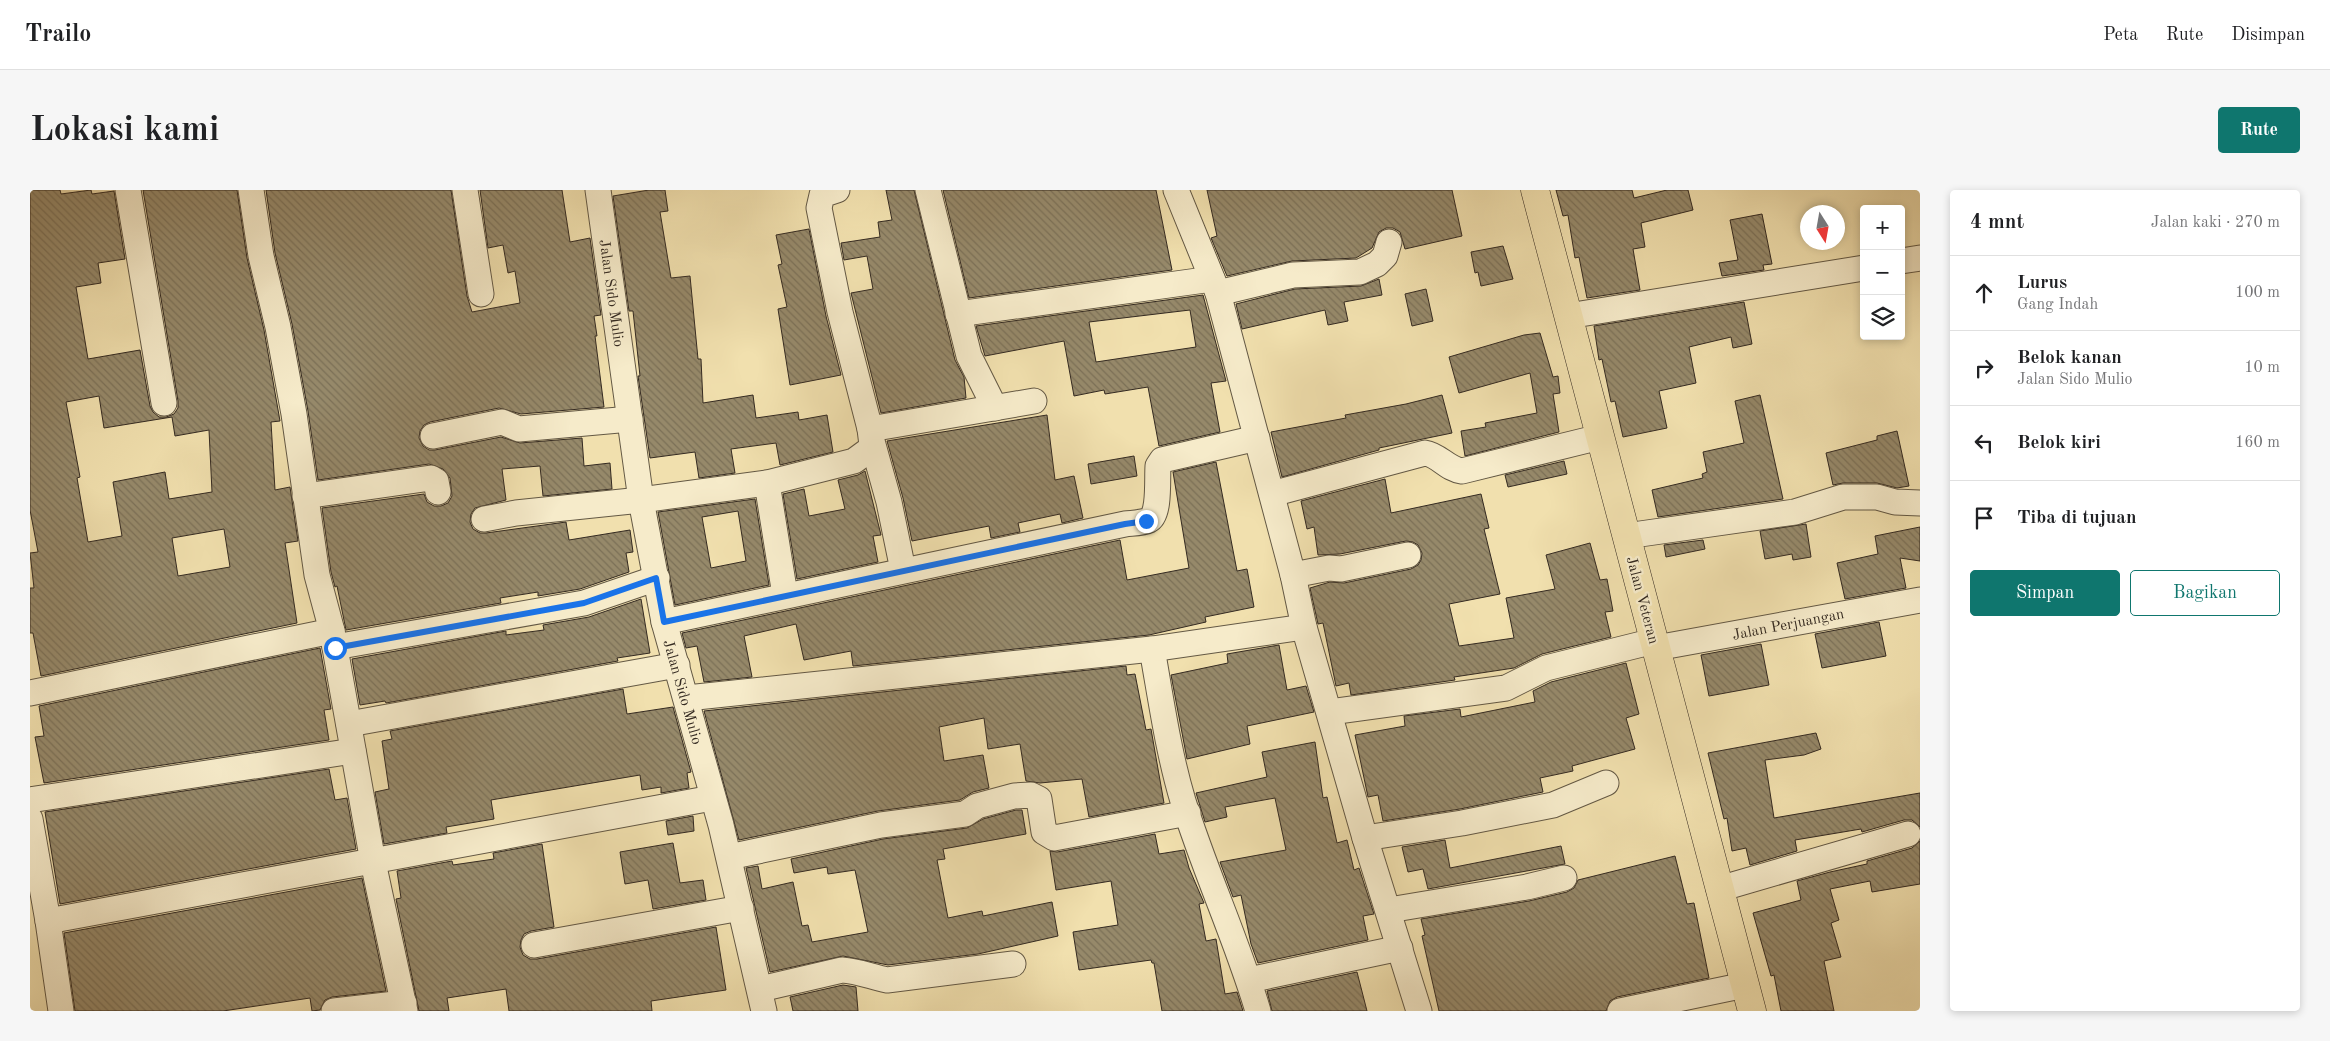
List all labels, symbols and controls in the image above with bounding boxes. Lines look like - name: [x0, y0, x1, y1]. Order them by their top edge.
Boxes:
- text: Trailo: [25, 23, 91, 47]
- text: Peta: [2103, 26, 2138, 44]
- text: Rute: [2166, 26, 2203, 44]
- text: Disimpan: [2231, 26, 2305, 44]
- button: Rute: [2218, 107, 2300, 153]
- text: Lokasi kami: [30, 113, 219, 148]
- north arrow: [1800, 205, 1845, 250]
- map controls: [1860, 205, 1905, 340]
- button: +: [1860, 205, 1905, 250]
- text: 4 mnt: [1970, 212, 2024, 233]
- text: Jalan kaki · 270 m: [2151, 215, 2280, 231]
- street label: Jalan Sido Mulio: [596, 239, 625, 348]
- button: −: [1860, 250, 1905, 295]
- text: Lurus: [2017, 274, 2067, 293]
- icon: ahead: [1970, 279, 1998, 307]
- text: 100 m: [2235, 285, 2280, 301]
- button: layers: [1860, 295, 1905, 340]
- text: Gang Indah: [2017, 297, 2098, 313]
- text: Belok kanan: [2017, 349, 2122, 368]
- icon: right: [1970, 354, 1998, 382]
- text: 10 m: [2244, 360, 2280, 376]
- text: Jalan Sido Mulio: [2017, 372, 2132, 388]
- icon: left: [1970, 429, 1998, 457]
- text: Belok kiri: [2017, 434, 2101, 453]
- text: 160 m: [2235, 435, 2280, 451]
- icon: arrive: [1970, 504, 1998, 532]
- text: Tiba di tujuan: [2017, 509, 2137, 528]
- route end: [1135, 510, 1158, 533]
- street label: Jalan Veteran: [1623, 555, 1660, 646]
- button: Simpan: [1970, 570, 2120, 616]
- button: Bagikan: [2130, 570, 2280, 616]
- street label: Jalan Perjuangan: [1731, 607, 1846, 644]
- route start: [324, 637, 347, 660]
- street label: Jalan Sido Mulio: [659, 638, 704, 746]

